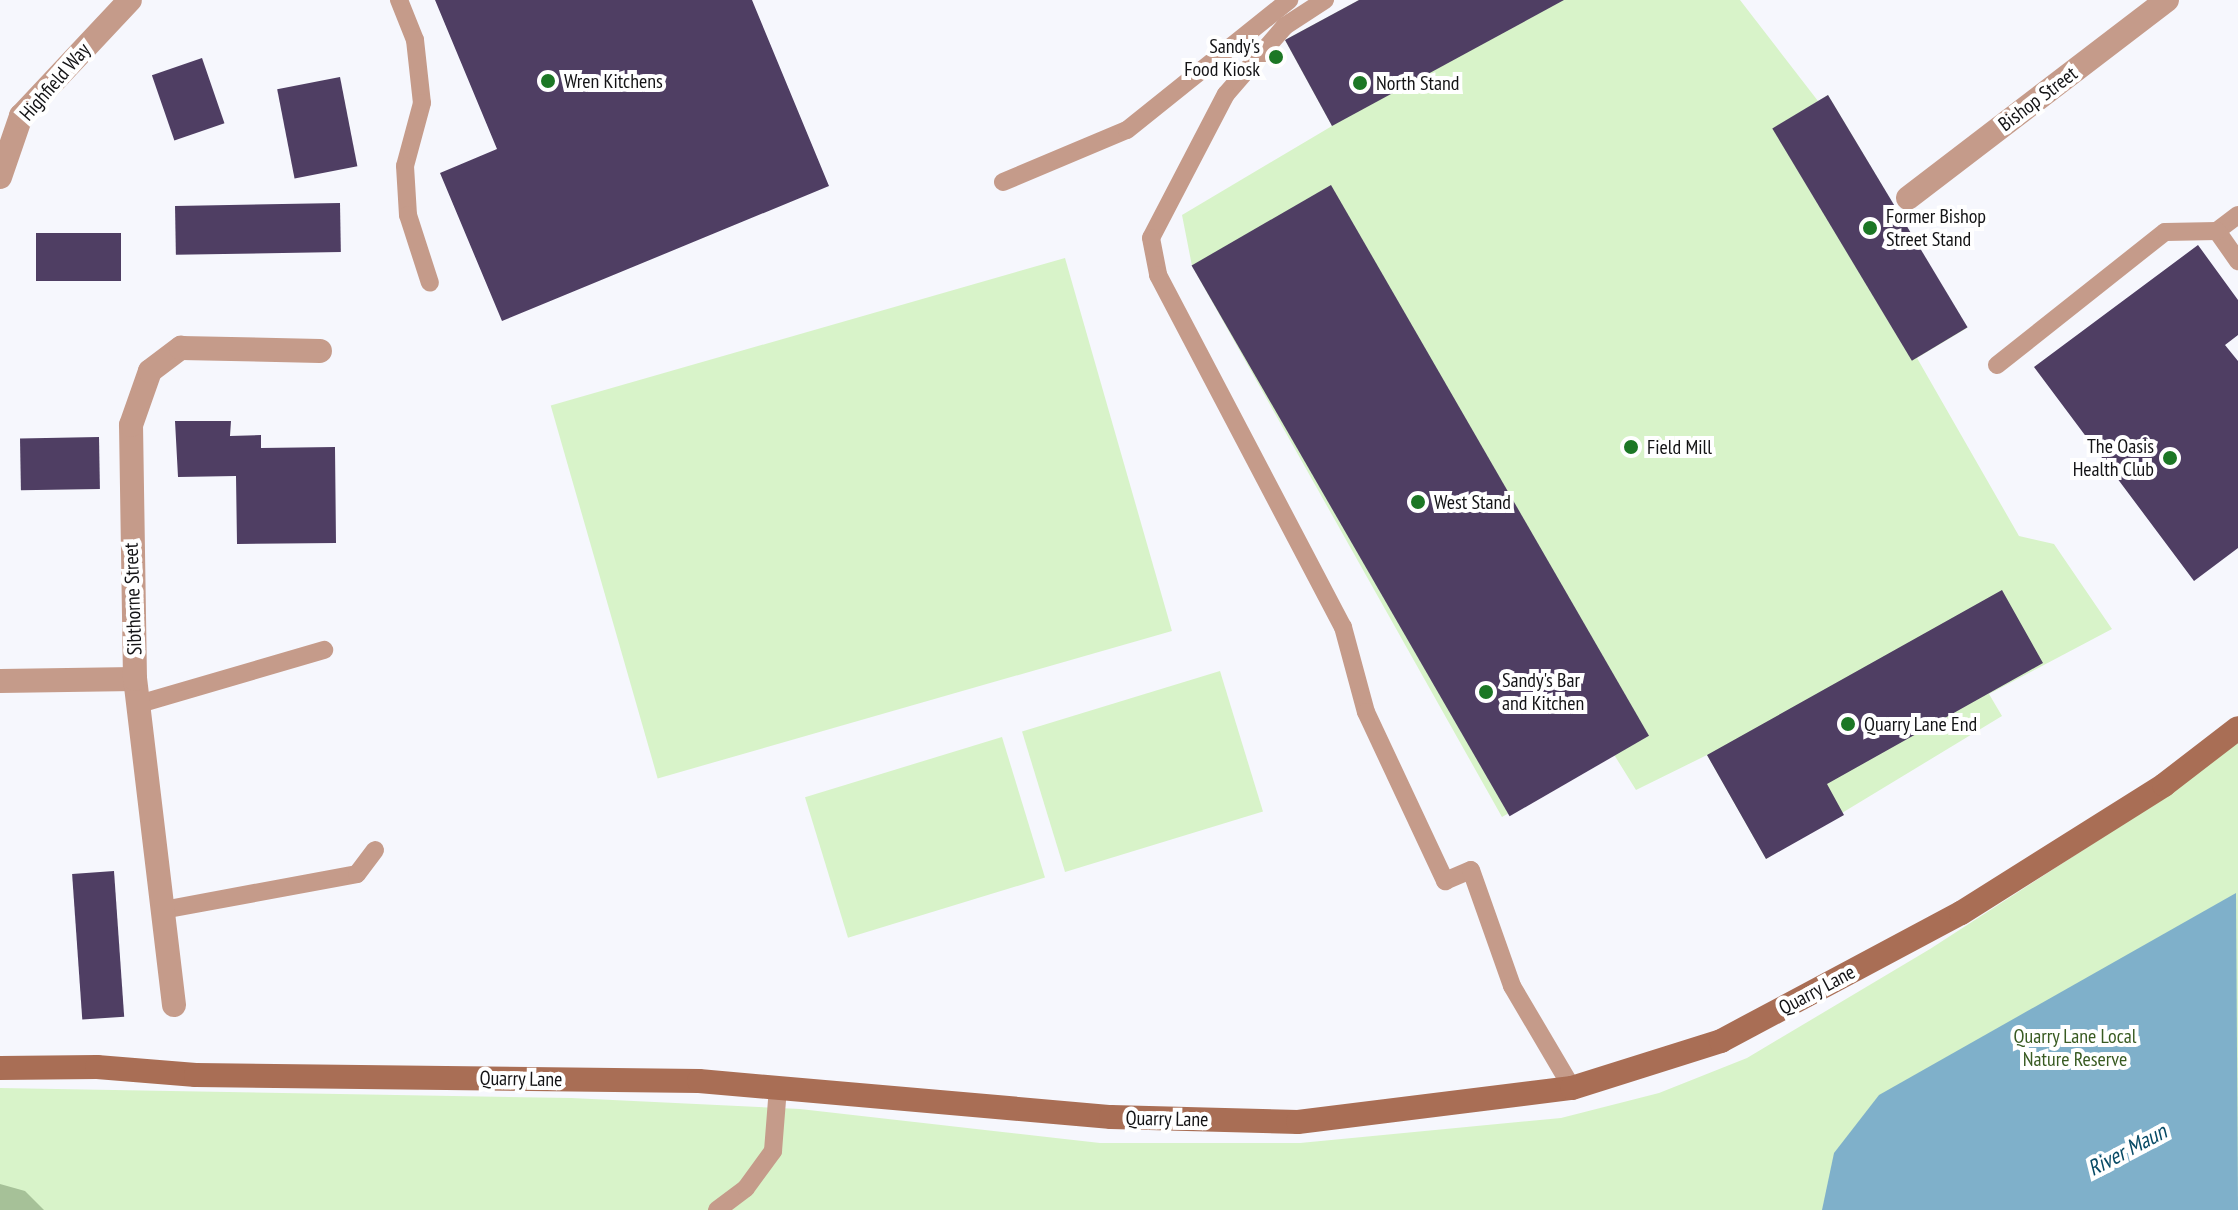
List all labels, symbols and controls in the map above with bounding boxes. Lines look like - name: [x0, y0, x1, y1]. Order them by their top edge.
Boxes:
- place label: Sandy's Food Kiosk: [1184, 34, 1260, 81]
- street label: Highfield Way: [15, 38, 95, 126]
- marker: Sandy's Food Kiosk: [1267, 48, 1285, 66]
- street label: Bishop Street: [1994, 62, 2082, 136]
- place label: Wren Kitchens: [564, 69, 663, 93]
- place label: North Stand: [1376, 71, 1459, 95]
- marker: Wren Kitchens: [539, 72, 557, 90]
- marker: North Stand: [1351, 74, 1369, 92]
- place label: Former Bishop Street Stand: [1886, 204, 1986, 251]
- marker: Former Bishop Street Stand: [1861, 219, 1879, 237]
- place label: The Oasis Health Club: [2073, 434, 2154, 481]
- place label: Field Mill: [1647, 435, 1712, 459]
- marker: Field Mill: [1622, 438, 1640, 456]
- marker: The Oasis Health Club: [2161, 449, 2179, 467]
- place label: West Stand: [1434, 490, 1511, 514]
- marker: West Stand: [1409, 493, 1427, 511]
- street label: Sibthorne Street: [119, 542, 147, 656]
- place label: Sandy's Bar and Kitchen: [1502, 668, 1584, 715]
- marker: Sandy's Bar and Kitchen: [1477, 683, 1495, 701]
- place label: Quarry Lane End: [1864, 712, 1978, 736]
- marker: Quarry Lane End: [1839, 715, 1857, 733]
- street label: Quarry Lane: [1775, 960, 1859, 1020]
- park label: Quarry Lane Local Nature Reserve: [2013, 1025, 2137, 1072]
- street label: Quarry Lane: [479, 1066, 563, 1092]
- street label: Quarry Lane: [1125, 1106, 1209, 1132]
- water label: River Maun: [2083, 1118, 2171, 1182]

